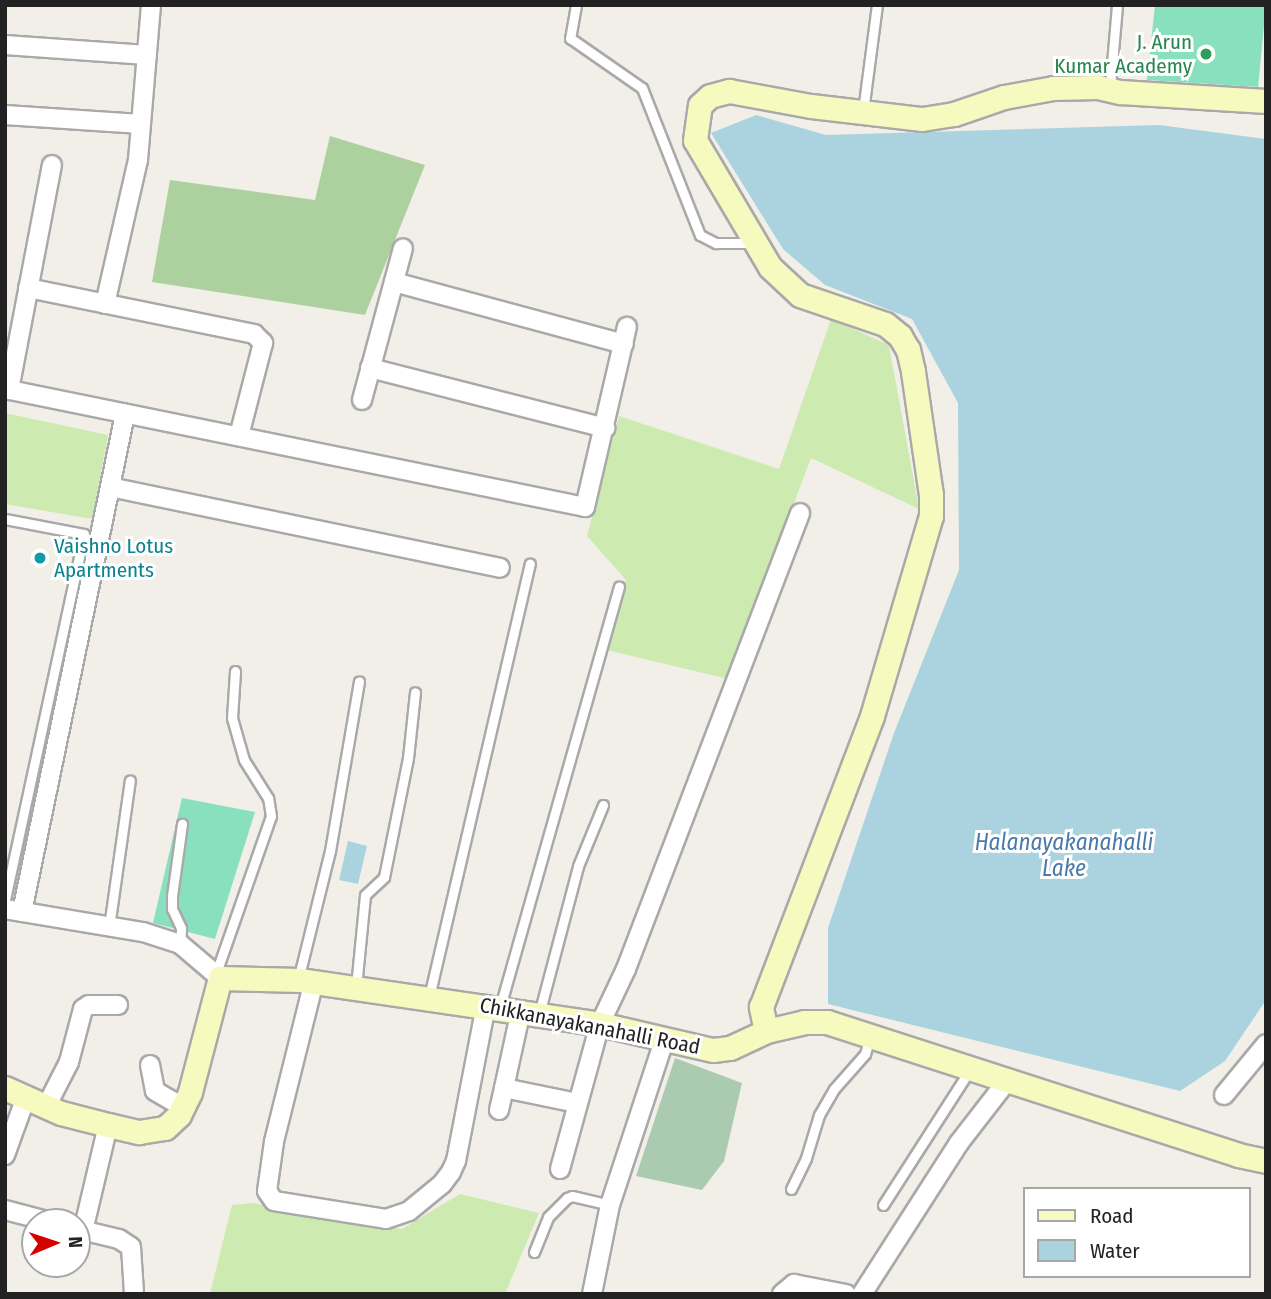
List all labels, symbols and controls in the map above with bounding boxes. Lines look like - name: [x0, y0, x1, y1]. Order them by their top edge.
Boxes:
- place label: J. Arun Kumar Academy: [1054, 29, 1192, 79]
- marker: J. Arun Kumar Academy: [1198, 46, 1214, 62]
- place label: Vaishno Lotus Apartments: [54, 533, 173, 583]
- marker: Vaishno Lotus Apartments: [32, 550, 48, 566]
- water label: Halanayakanahalli Lake: [975, 828, 1153, 882]
- street label: Chikkanayakanahalli Road: [478, 992, 702, 1060]
- legend: [1023, 1187, 1250, 1278]
- text: Road: [1090, 1203, 1134, 1229]
- north arrow: [21, 1208, 91, 1278]
- text: N: [64, 1236, 87, 1248]
- text: Water: [1090, 1238, 1140, 1264]

